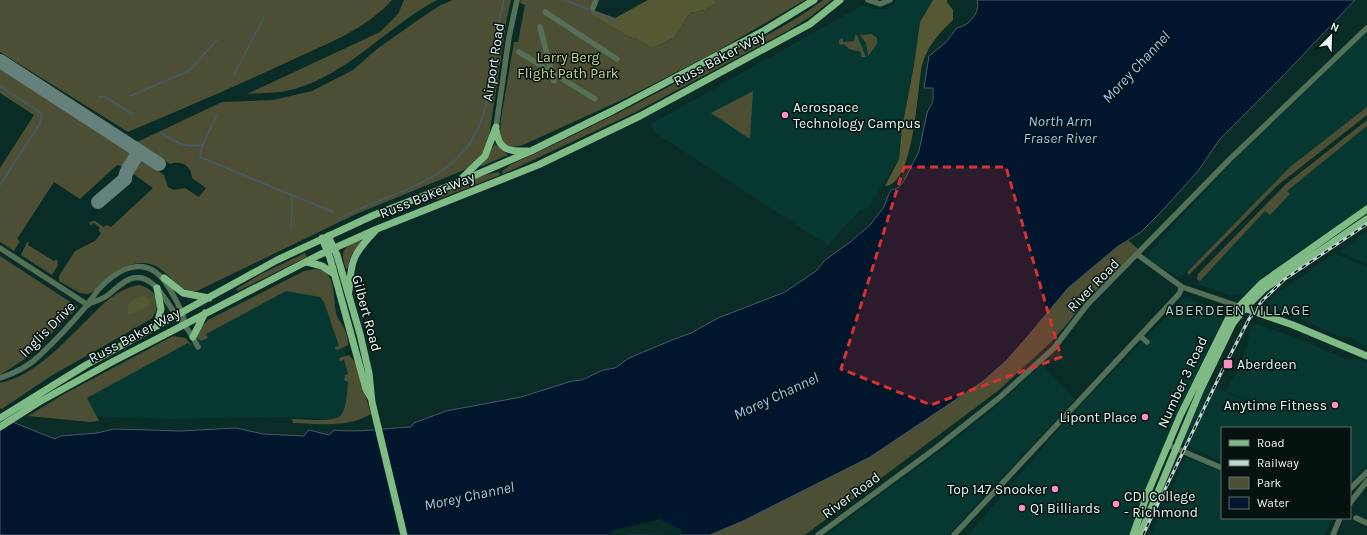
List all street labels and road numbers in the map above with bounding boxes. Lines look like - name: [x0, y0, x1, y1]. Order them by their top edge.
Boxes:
- street label: Airport Road: [479, 22, 508, 102]
- street label: Russ Baker Way: [671, 27, 768, 90]
- street label: Russ Baker Way: [377, 168, 478, 222]
- street label: River Road: [1064, 255, 1123, 316]
- street label: Gilbert Road: [348, 273, 385, 353]
- street label: Inglis Drive: [16, 298, 79, 361]
- street label: Russ Baker Way: [86, 304, 183, 367]
- street label: Number 3 Road: [1154, 334, 1211, 431]
- street label: River Road: [819, 469, 884, 522]

